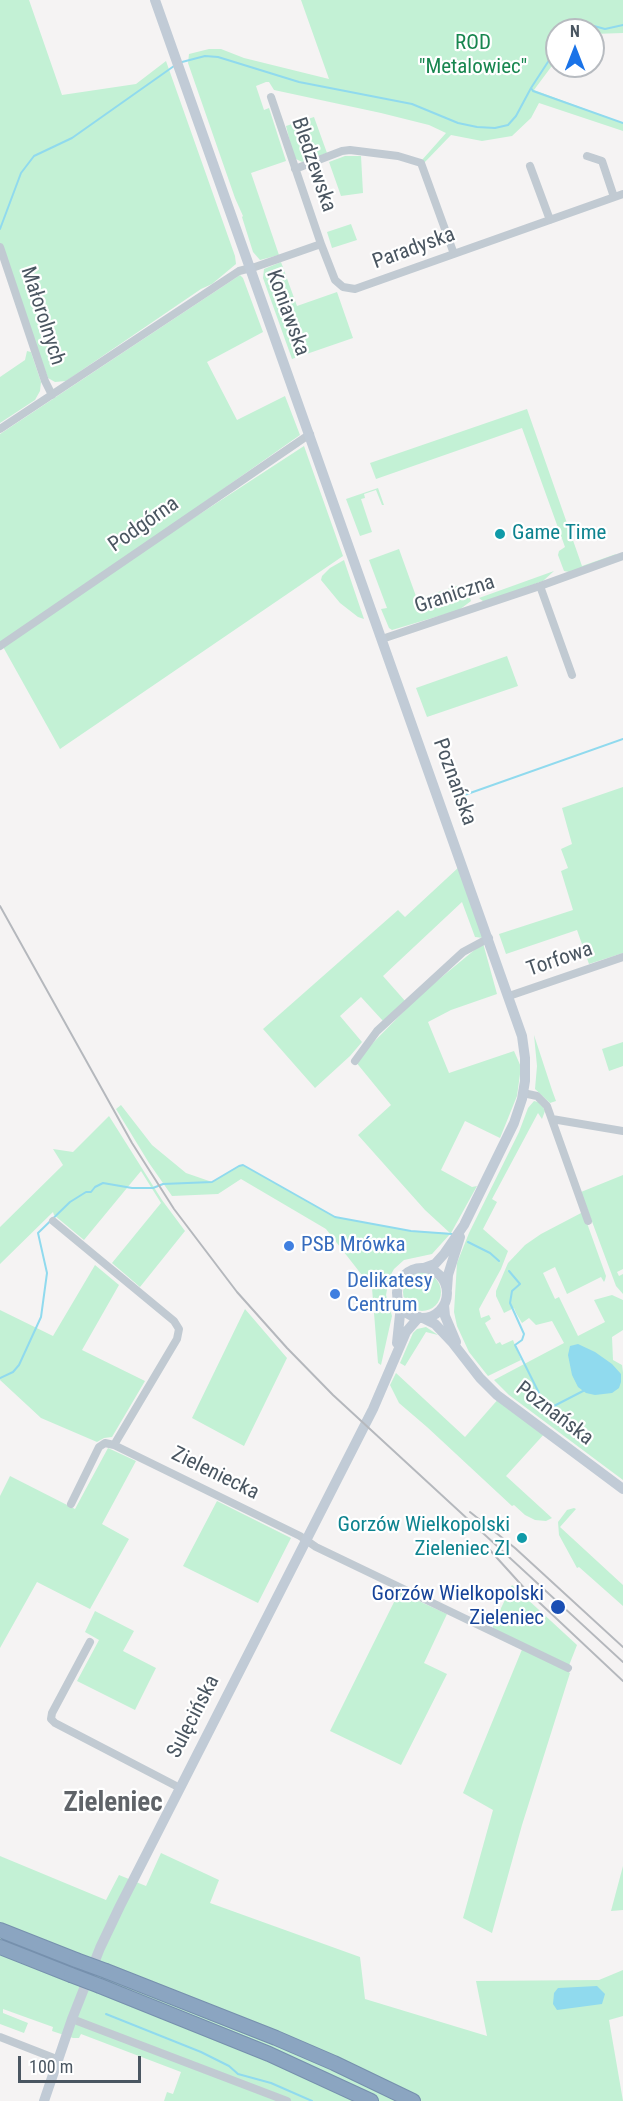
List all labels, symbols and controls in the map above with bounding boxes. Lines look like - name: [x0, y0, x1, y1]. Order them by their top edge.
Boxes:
- north arrow: [545, 18, 605, 78]
- text: N: [570, 22, 580, 41]
- park label: ROD "Metalowiec": [419, 31, 527, 81]
- street label: Bledzewska: [285, 114, 341, 216]
- street label: Paradyska: [369, 222, 459, 276]
- street label: Małorolnych: [14, 264, 70, 368]
- street label: Koniawska: [260, 267, 314, 359]
- street label: Podgórna: [104, 492, 184, 558]
- place label: Game Time: [512, 521, 606, 547]
- marker: Game Time: [493, 527, 507, 541]
- street label: Graniczna: [412, 570, 498, 620]
- street label: Poznańska: [427, 735, 481, 829]
- street label: Torfowa: [524, 937, 596, 983]
- place label: PSB Mrówka: [301, 1233, 406, 1259]
- marker: PSB Mrówka: [282, 1239, 296, 1253]
- place label: Delikatesy Centrum: [347, 1269, 432, 1319]
- marker: Delikatesy Centrum: [328, 1287, 342, 1301]
- street label: Poznańska: [510, 1377, 598, 1451]
- street label: Zieleniecka: [167, 1442, 263, 1506]
- place label: Gorzów Wielkopolski Zieleniec Zl: [338, 1513, 510, 1563]
- marker: Gorzów Wielkopolski Zieleniec Zl: [515, 1531, 529, 1545]
- place label: Gorzów Wielkopolski Zieleniec: [372, 1582, 544, 1632]
- marker: Gorzów Wielkopolski Zieleniec: [549, 1598, 567, 1616]
- street label: Sulęcińska: [162, 1671, 226, 1763]
- district label: Zieleniec: [63, 1788, 163, 1820]
- scale bar: [21, 2044, 144, 2082]
- text: 100 m: [29, 2056, 73, 2077]

